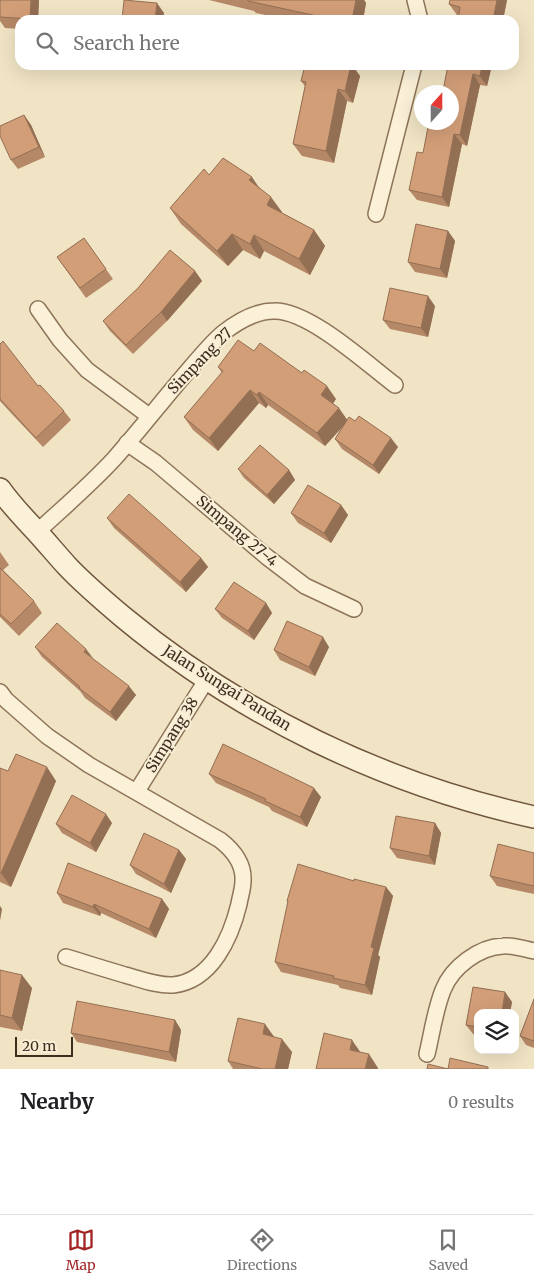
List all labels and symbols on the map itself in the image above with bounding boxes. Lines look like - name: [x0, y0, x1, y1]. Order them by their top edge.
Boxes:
- north arrow: [414, 85, 459, 130]
- street label: Simpang 27: [163, 323, 236, 398]
- street label: Simpang 27-4: [193, 491, 282, 570]
- street label: Jalan Sungai Pandan: [159, 640, 295, 735]
- street label: Simpang 38: [141, 693, 202, 776]
- scale bar: [15, 1034, 72, 1057]

